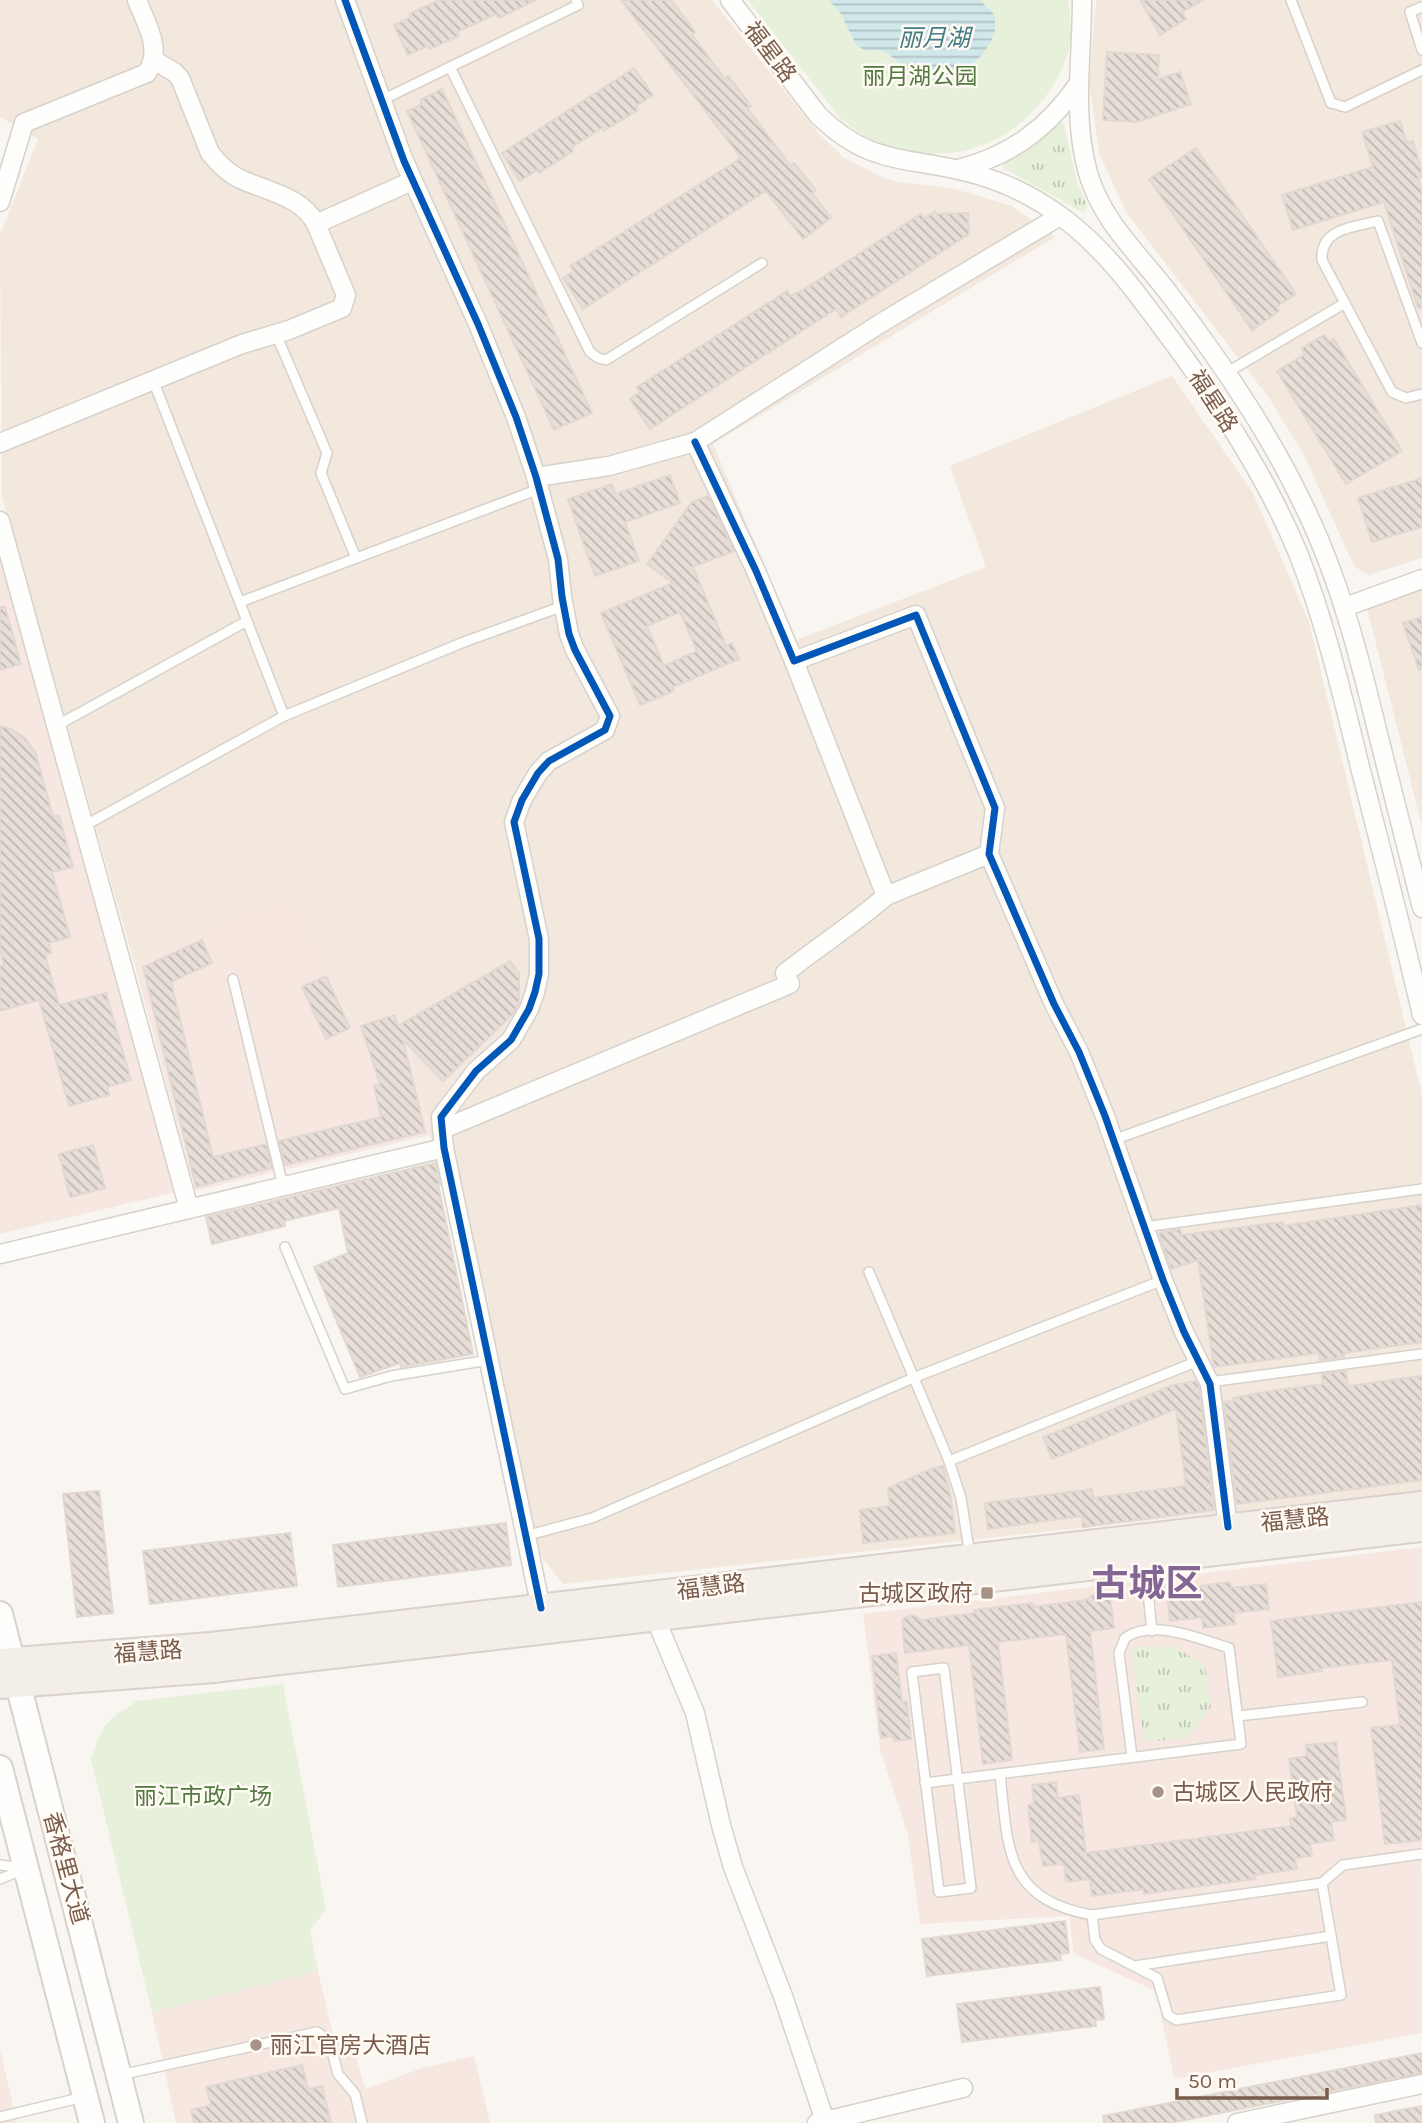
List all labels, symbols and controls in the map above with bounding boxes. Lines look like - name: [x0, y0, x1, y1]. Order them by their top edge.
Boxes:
- street label: 福星路: [738, 16, 802, 88]
- water label: 丽月湖: [898, 24, 974, 52]
- park label: 丽月湖公园: [863, 63, 978, 90]
- street label: 福星路: [1183, 365, 1243, 437]
- street label: 福慧路: [1259, 1503, 1331, 1537]
- district label: 古城区: [1092, 1562, 1203, 1605]
- street label: 福慧路: [675, 1569, 747, 1605]
- place label: 古城区政府: [858, 1580, 973, 1607]
- marker: 古城区政府: [979, 1585, 995, 1601]
- street label: 福慧路: [113, 1636, 183, 1668]
- place label: 古城区人民政府: [1172, 1779, 1333, 1806]
- park label: 丽江市政广场: [134, 1783, 272, 1810]
- marker: 古城区人民政府: [1150, 1784, 1166, 1800]
- street label: 香格里大道: [38, 1809, 94, 1927]
- place label: 丽江官房大酒店: [270, 2032, 431, 2059]
- marker: 丽江官房大酒店: [248, 2037, 264, 2053]
- scale bar: [1177, 2056, 1328, 2100]
- text: 50 m: [1188, 2069, 1237, 2093]

